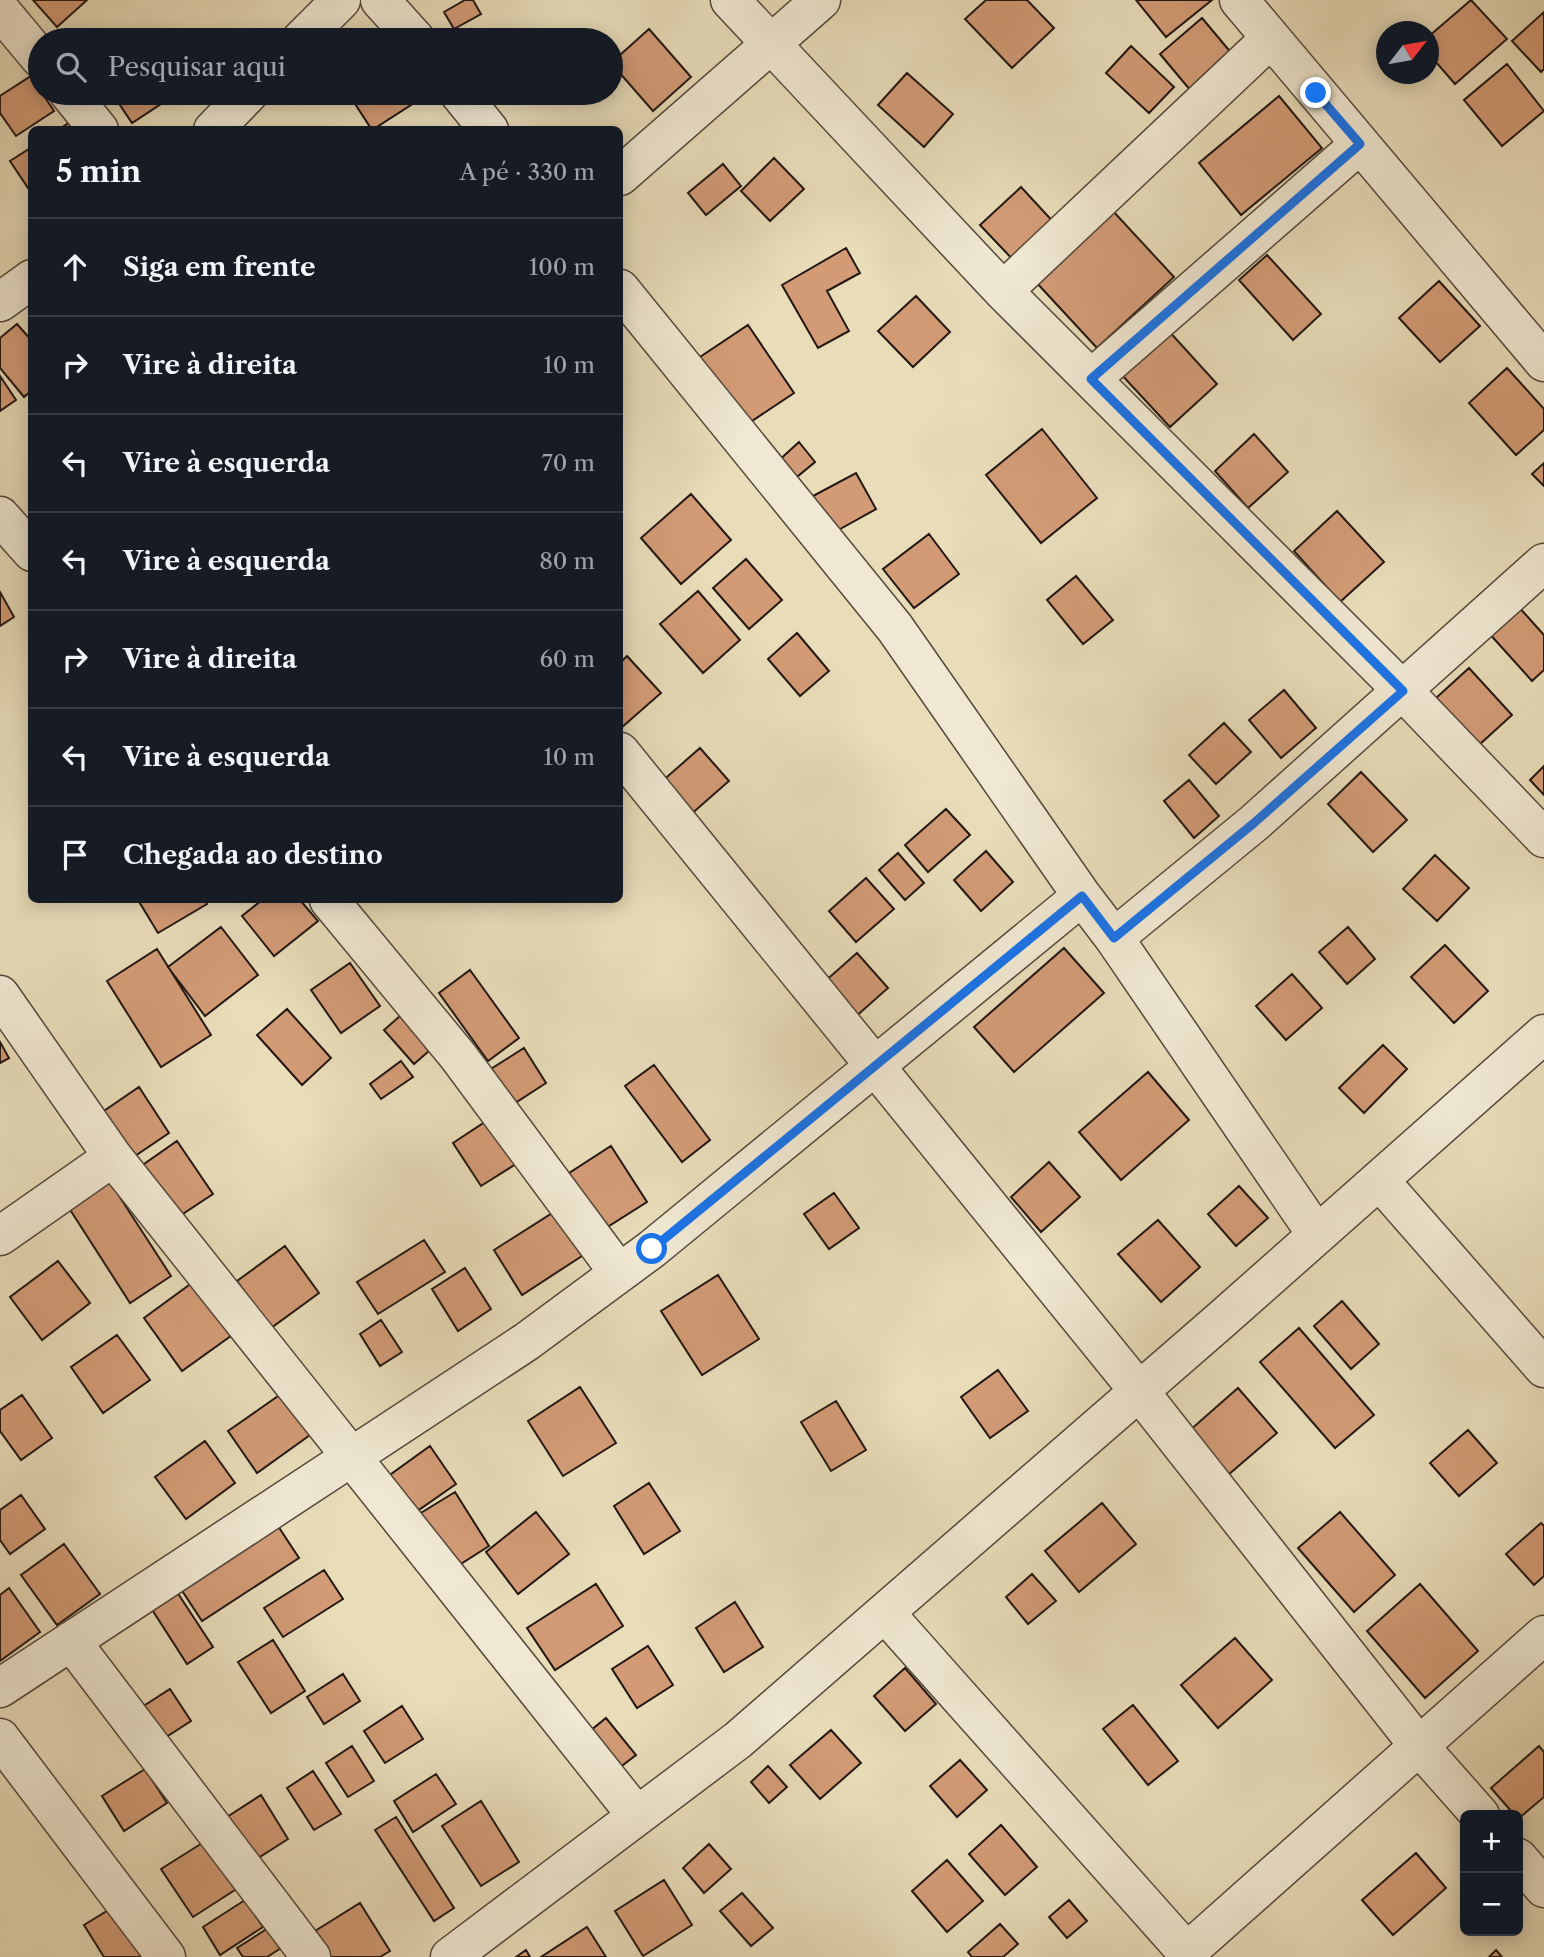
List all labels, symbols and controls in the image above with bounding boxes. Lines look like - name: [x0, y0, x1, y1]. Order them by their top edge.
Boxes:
- north arrow: [1376, 21, 1439, 84]
- search box: [28, 28, 623, 105]
- icon: search: [52, 48, 90, 86]
- text: Pesquisar aqui: [108, 51, 286, 83]
- route end: [1300, 77, 1331, 108]
- text: 5 min: [56, 153, 141, 190]
- text: A pé · 330 m: [459, 158, 595, 186]
- icon: ahead: [56, 248, 94, 286]
- text: Siga em frente: [123, 251, 316, 283]
- text: 100 m: [529, 253, 595, 281]
- icon: right: [56, 346, 94, 384]
- text: Vire à direita: [123, 349, 297, 381]
- text: 10 m: [543, 351, 595, 379]
- icon: left: [56, 444, 94, 482]
- text: Vire à esquerda: [123, 447, 330, 479]
- text: 70 m: [542, 449, 595, 477]
- icon: left: [56, 542, 94, 580]
- text: Vire à esquerda: [123, 545, 330, 577]
- text: 80 m: [539, 547, 595, 575]
- icon: right: [56, 640, 94, 678]
- text: Vire à direita: [123, 643, 297, 675]
- text: 60 m: [539, 645, 595, 673]
- icon: left: [56, 738, 94, 776]
- text: Vire à esquerda: [123, 741, 330, 773]
- text: 10 m: [543, 743, 595, 771]
- icon: arrive: [56, 836, 94, 874]
- text: Chegada ao destino: [123, 839, 383, 871]
- route start: [636, 1233, 667, 1264]
- map controls: [1460, 1810, 1523, 1936]
- button: +: [1460, 1810, 1523, 1873]
- button: −: [1460, 1873, 1523, 1936]

